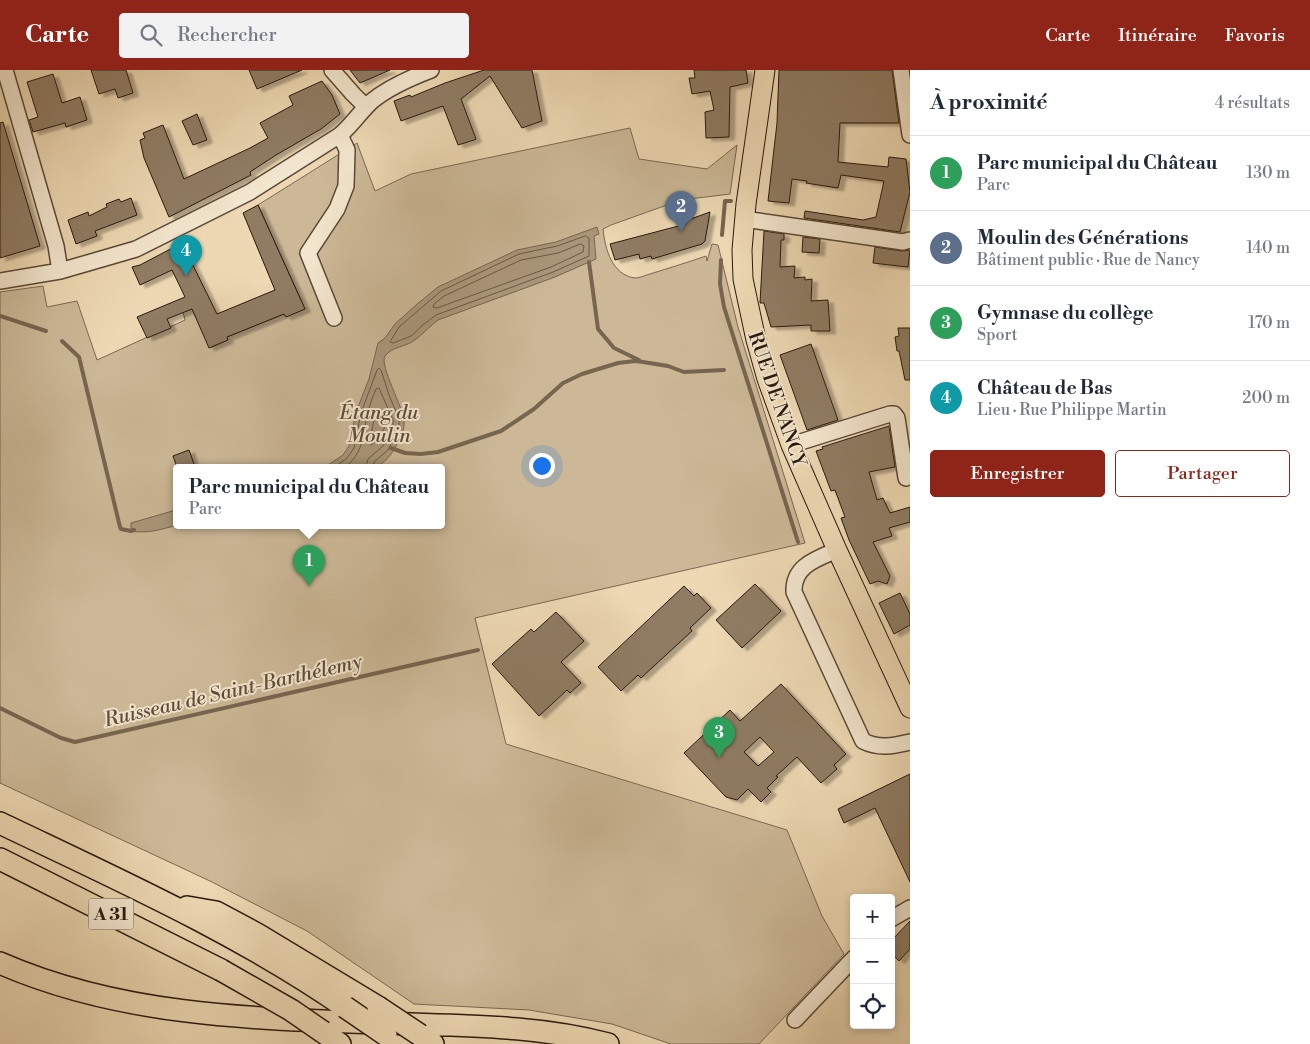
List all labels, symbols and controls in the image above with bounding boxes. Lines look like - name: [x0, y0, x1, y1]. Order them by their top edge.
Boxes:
- search box: [119, 13, 469, 58]
- text: Carte: [25, 20, 89, 50]
- icon: search: [137, 21, 165, 49]
- text: Rechercher: [177, 23, 277, 47]
- text: Carte: [1045, 24, 1090, 47]
- text: Itinéraire: [1118, 24, 1197, 47]
- text: Favoris: [1225, 24, 1285, 47]
- text: À proximité: [930, 90, 1047, 116]
- text: 4 résultats: [1215, 93, 1290, 113]
- text: Parc municipal du Château: [977, 151, 1217, 175]
- text: 1: [942, 163, 950, 183]
- text: 130 m: [1246, 163, 1290, 183]
- text: Parc: [977, 175, 1010, 195]
- pin: 2: [665, 191, 697, 232]
- text: Moulin des Générations: [977, 226, 1188, 250]
- pin: 4: [170, 235, 202, 276]
- text: 2: [941, 238, 951, 258]
- text: 140 m: [1246, 238, 1290, 258]
- text: Bâtiment public · Rue de Nancy: [977, 250, 1200, 270]
- text: Gymnase du collège: [977, 301, 1154, 325]
- text: 3: [941, 313, 951, 333]
- text: 170 m: [1248, 313, 1290, 333]
- text: Sport: [977, 325, 1017, 345]
- street label: RUE DE NANCY: [743, 328, 812, 472]
- text: Château de Bas: [977, 376, 1112, 400]
- text: 4: [941, 388, 951, 408]
- text: 200 m: [1242, 388, 1290, 408]
- water label: Étang du Moulin: [338, 400, 419, 449]
- text: Lieu · Rue Philippe Martin: [977, 400, 1167, 420]
- button: Enregistrer: [930, 450, 1105, 497]
- button: Partager: [1115, 450, 1290, 497]
- your location: [529, 453, 555, 479]
- popup: [173, 464, 445, 529]
- text: Parc municipal du Château: [189, 475, 429, 499]
- text: Parc: [189, 499, 222, 519]
- pin: 1: [293, 545, 325, 586]
- water label: Ruisseau de Saint-Barthélemy: [101, 649, 365, 734]
- pin: 3: [703, 717, 735, 758]
- map controls: [850, 894, 895, 1029]
- button: +: [850, 894, 895, 939]
- road number: A 31: [88, 899, 134, 930]
- button: −: [850, 939, 895, 984]
- button: locate: [850, 984, 895, 1029]

